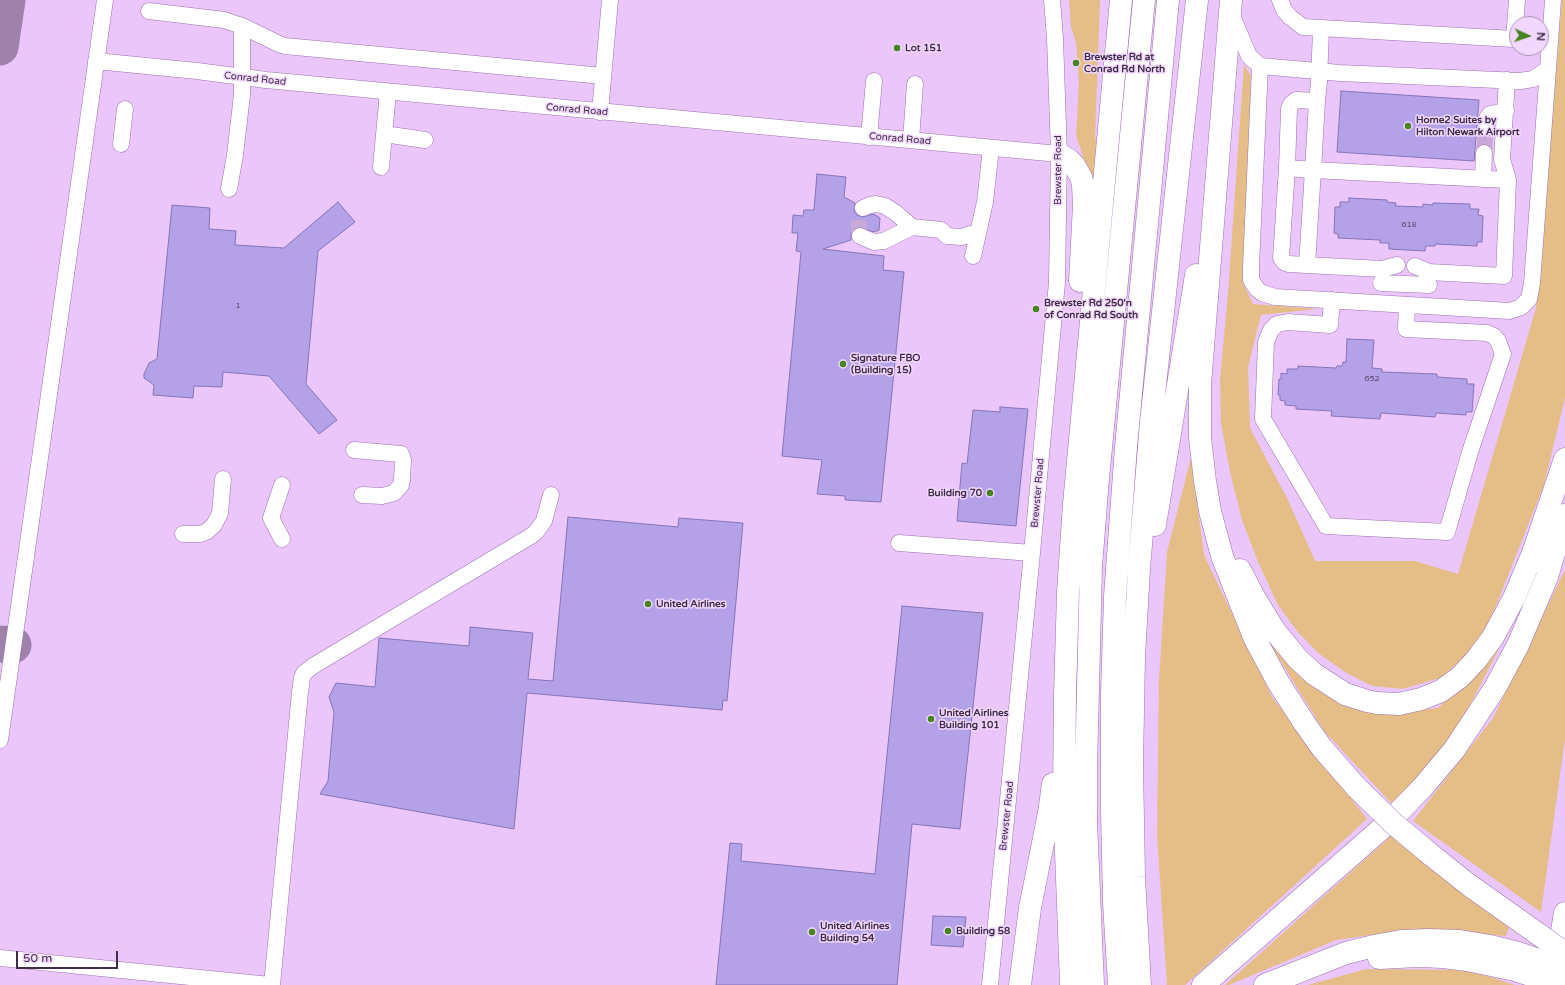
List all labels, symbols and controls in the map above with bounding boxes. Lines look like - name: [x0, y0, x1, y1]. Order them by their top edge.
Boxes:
- north arrow: [1509, 16, 1549, 56]
- text: N: [1534, 32, 1547, 41]
- place label: Lot 151: [905, 42, 942, 54]
- marker: Lot 151: [892, 43, 902, 53]
- place label: Brewster Rd at Conrad Rd North: [1084, 51, 1165, 74]
- marker: Brewster Rd at Conrad Rd North: [1071, 58, 1081, 68]
- street label: Conrad Road: [223, 70, 287, 88]
- street label: Conrad Road: [545, 101, 609, 119]
- place label: Home2 Suites by Hilton Newark Airport: [1416, 114, 1520, 138]
- marker: Home2 Suites by Hilton Newark Airport: [1403, 121, 1413, 131]
- street label: Conrad Road: [868, 130, 932, 148]
- street label: Brewster Road: [1052, 135, 1064, 205]
- house number: 618: [1401, 220, 1417, 230]
- place label: Brewster Rd 250'n of Conrad Rd South: [1044, 297, 1138, 320]
- house number: 1: [235, 301, 241, 311]
- marker: Brewster Rd 250'n of Conrad Rd South: [1031, 304, 1041, 314]
- place label: Signature FBO (Building 15): [851, 352, 920, 376]
- marker: Signature FBO (Building 15): [838, 359, 848, 369]
- house number: 652: [1364, 374, 1380, 384]
- street label: Brewster Road: [1029, 458, 1047, 528]
- place label: Building 70: [928, 487, 982, 499]
- marker: Building 70: [985, 488, 995, 498]
- place label: United Airlines: [656, 598, 726, 610]
- marker: United Airlines: [643, 599, 653, 609]
- place label: United Airlines Building 101: [939, 707, 1009, 730]
- marker: United Airlines Building 101: [926, 714, 936, 724]
- street label: Brewster Road: [997, 781, 1017, 851]
- place label: United Airlines Building 54: [820, 920, 890, 944]
- place label: Building 58: [956, 925, 1010, 937]
- marker: Building 58: [943, 926, 953, 936]
- marker: United Airlines Building 54: [807, 927, 817, 937]
- scale bar: [18, 943, 120, 969]
- text: 50 m: [23, 951, 52, 965]

